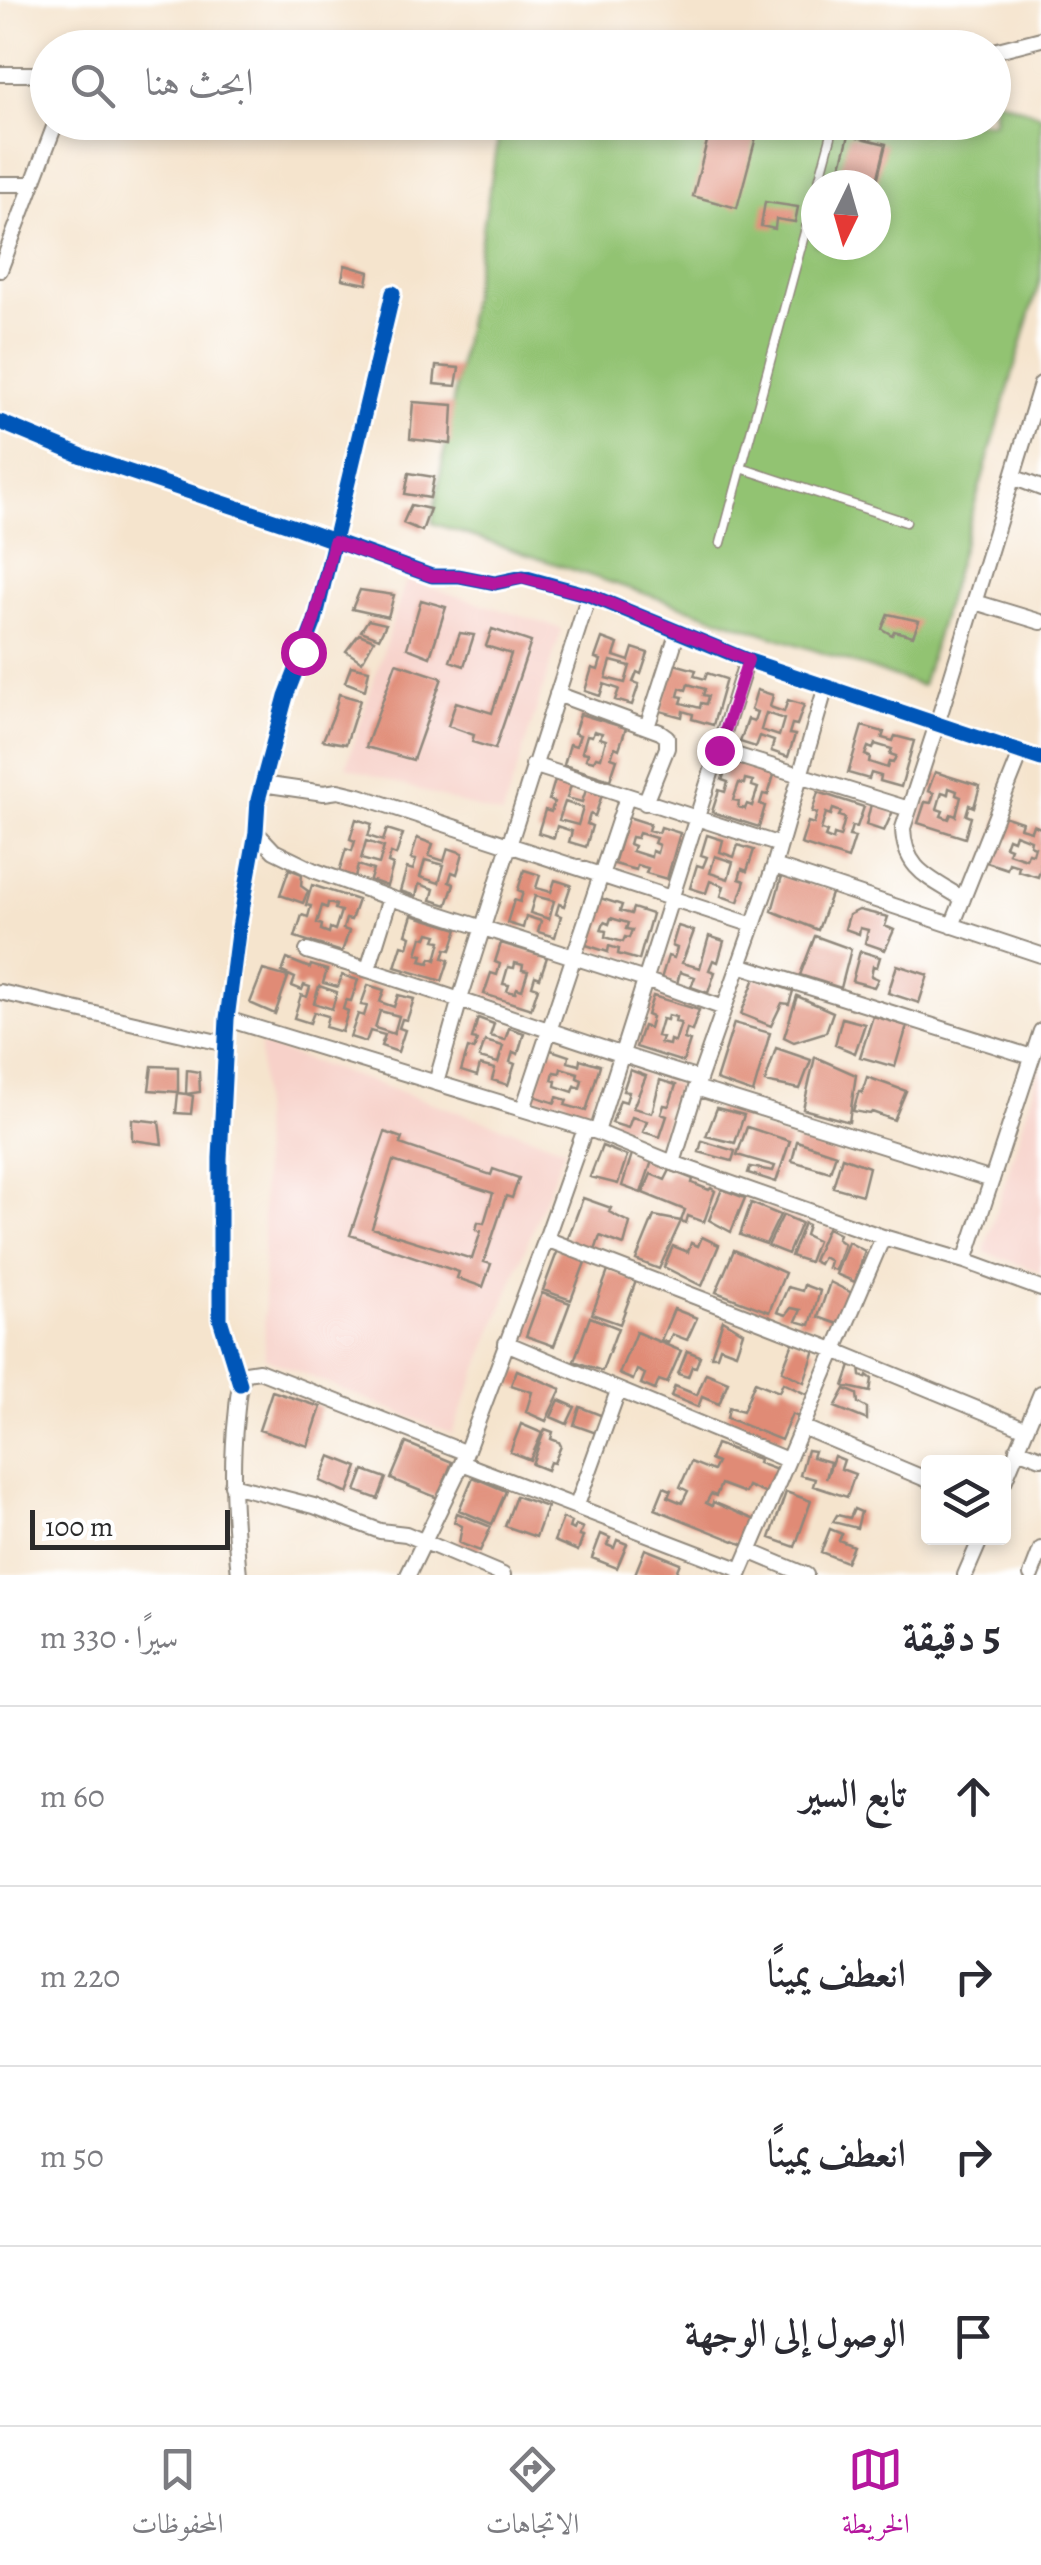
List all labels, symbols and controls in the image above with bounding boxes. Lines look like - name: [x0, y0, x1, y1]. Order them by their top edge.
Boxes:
- search box: [30, 30, 1011, 140]
- text: ابحث هنا: [145, 56, 254, 108]
- icon: search: [65, 58, 120, 113]
- north arrow: [801, 170, 891, 260]
- route start: [281, 630, 327, 676]
- route end: [697, 728, 743, 774]
- map controls: [921, 1455, 1011, 1545]
- button: layers: [921, 1455, 1011, 1545]
- scale bar: [30, 1505, 230, 1550]
- text: 100 m: [45, 1508, 113, 1546]
- text: 5 دقيقة: [902, 1607, 1001, 1664]
- text: سيرًا · 330 m: [40, 1615, 178, 1659]
- text: تابع السير: [800, 1767, 906, 1819]
- icon: ahead: [946, 1769, 1001, 1824]
- text: 60 m: [40, 1774, 105, 1818]
- text: انعطف يمينًا: [767, 1947, 906, 1999]
- icon: right: [946, 1949, 1001, 2004]
- text: 220 m: [40, 1954, 120, 1998]
- text: انعطف يمينًا: [767, 2127, 906, 2179]
- icon: right: [946, 2129, 1001, 2184]
- text: 50 m: [40, 2134, 104, 2178]
- text: الوصول إلى الوجهة: [685, 2307, 906, 2359]
- icon: arrive: [946, 2309, 1001, 2364]
- tab: المحفوظات: [131, 2442, 223, 2551]
- tab: الاتجاهات: [486, 2442, 579, 2551]
- tab: الخريطة: [842, 2442, 910, 2551]

